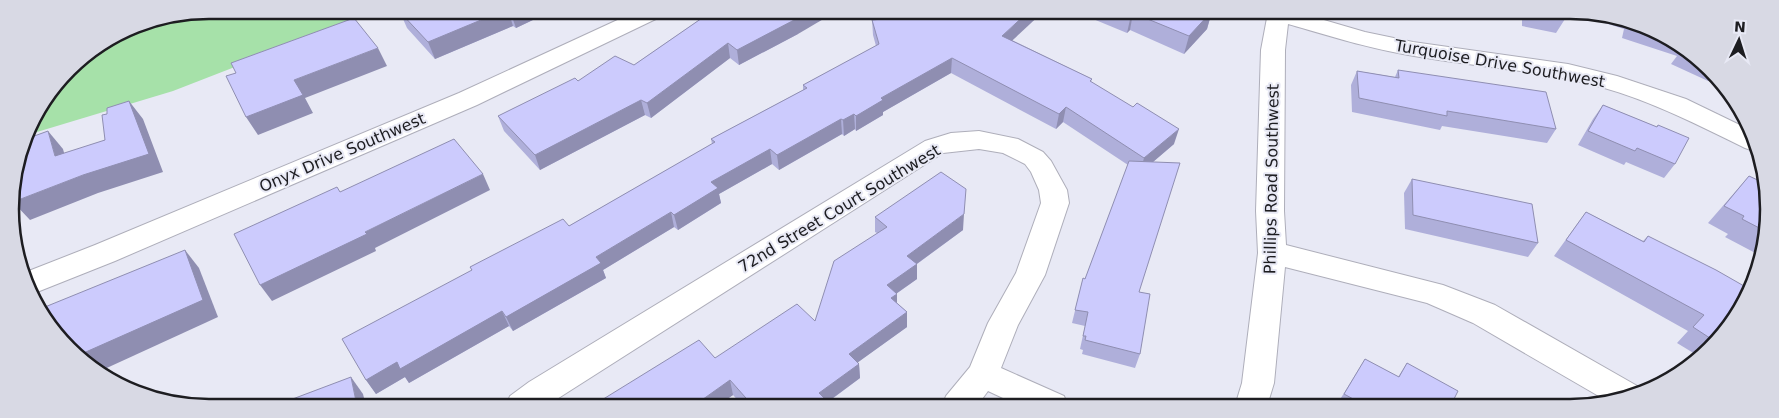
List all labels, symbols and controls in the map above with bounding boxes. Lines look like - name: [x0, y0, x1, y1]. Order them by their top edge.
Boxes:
- north arrow: [1714, 15, 1764, 65]
- text: N: [1734, 19, 1746, 35]
- street label: Turquoise Drive Southwest: [1392, 35, 1607, 91]
- street label: Phillips Road Southwest: [1260, 84, 1283, 274]
- street label: Onyx Drive Southwest: [256, 109, 428, 196]
- street label: 72nd Street Court Southwest: [735, 140, 944, 276]

